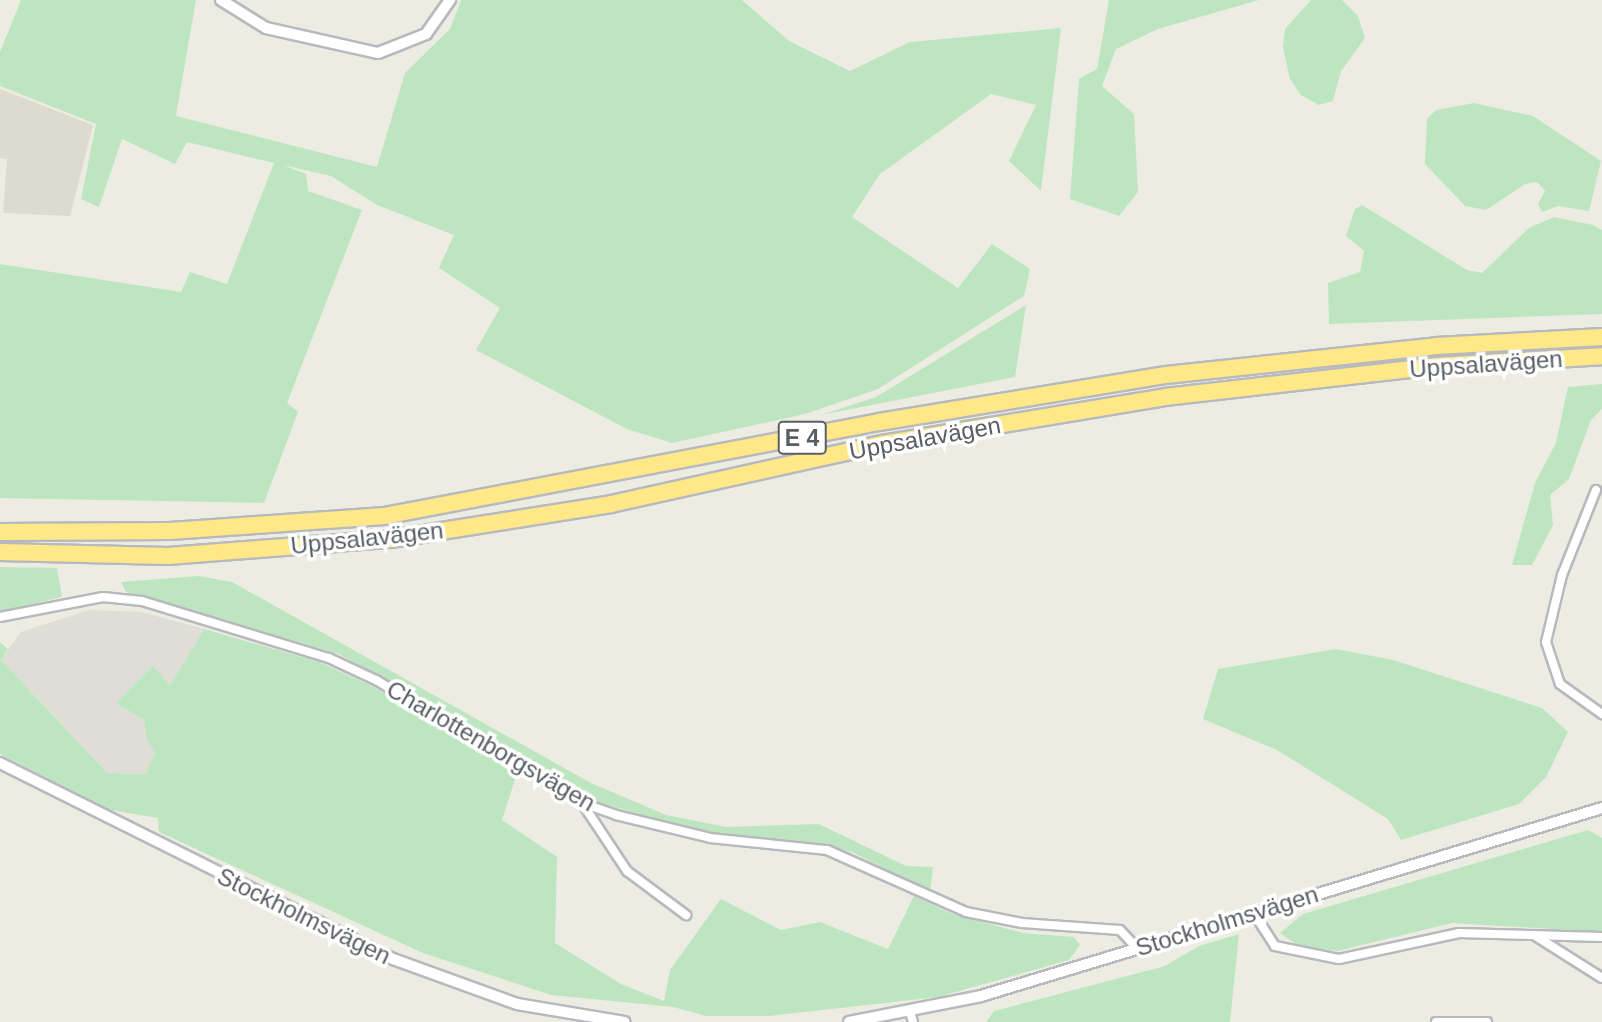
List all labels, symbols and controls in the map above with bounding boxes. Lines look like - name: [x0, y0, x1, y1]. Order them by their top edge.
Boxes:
- street label: Uppsalavägen: [1408, 344, 1564, 384]
- street label: Uppsalavägen: [847, 410, 1003, 466]
- road number: E 4: [778, 418, 826, 458]
- street label: Uppsalavägen: [289, 516, 445, 560]
- street label: Charlottenborgsvägen: [382, 674, 600, 818]
- street label: Stockholmsvägen: [213, 862, 395, 970]
- street label: Stockholmsvägen: [1132, 880, 1322, 962]

